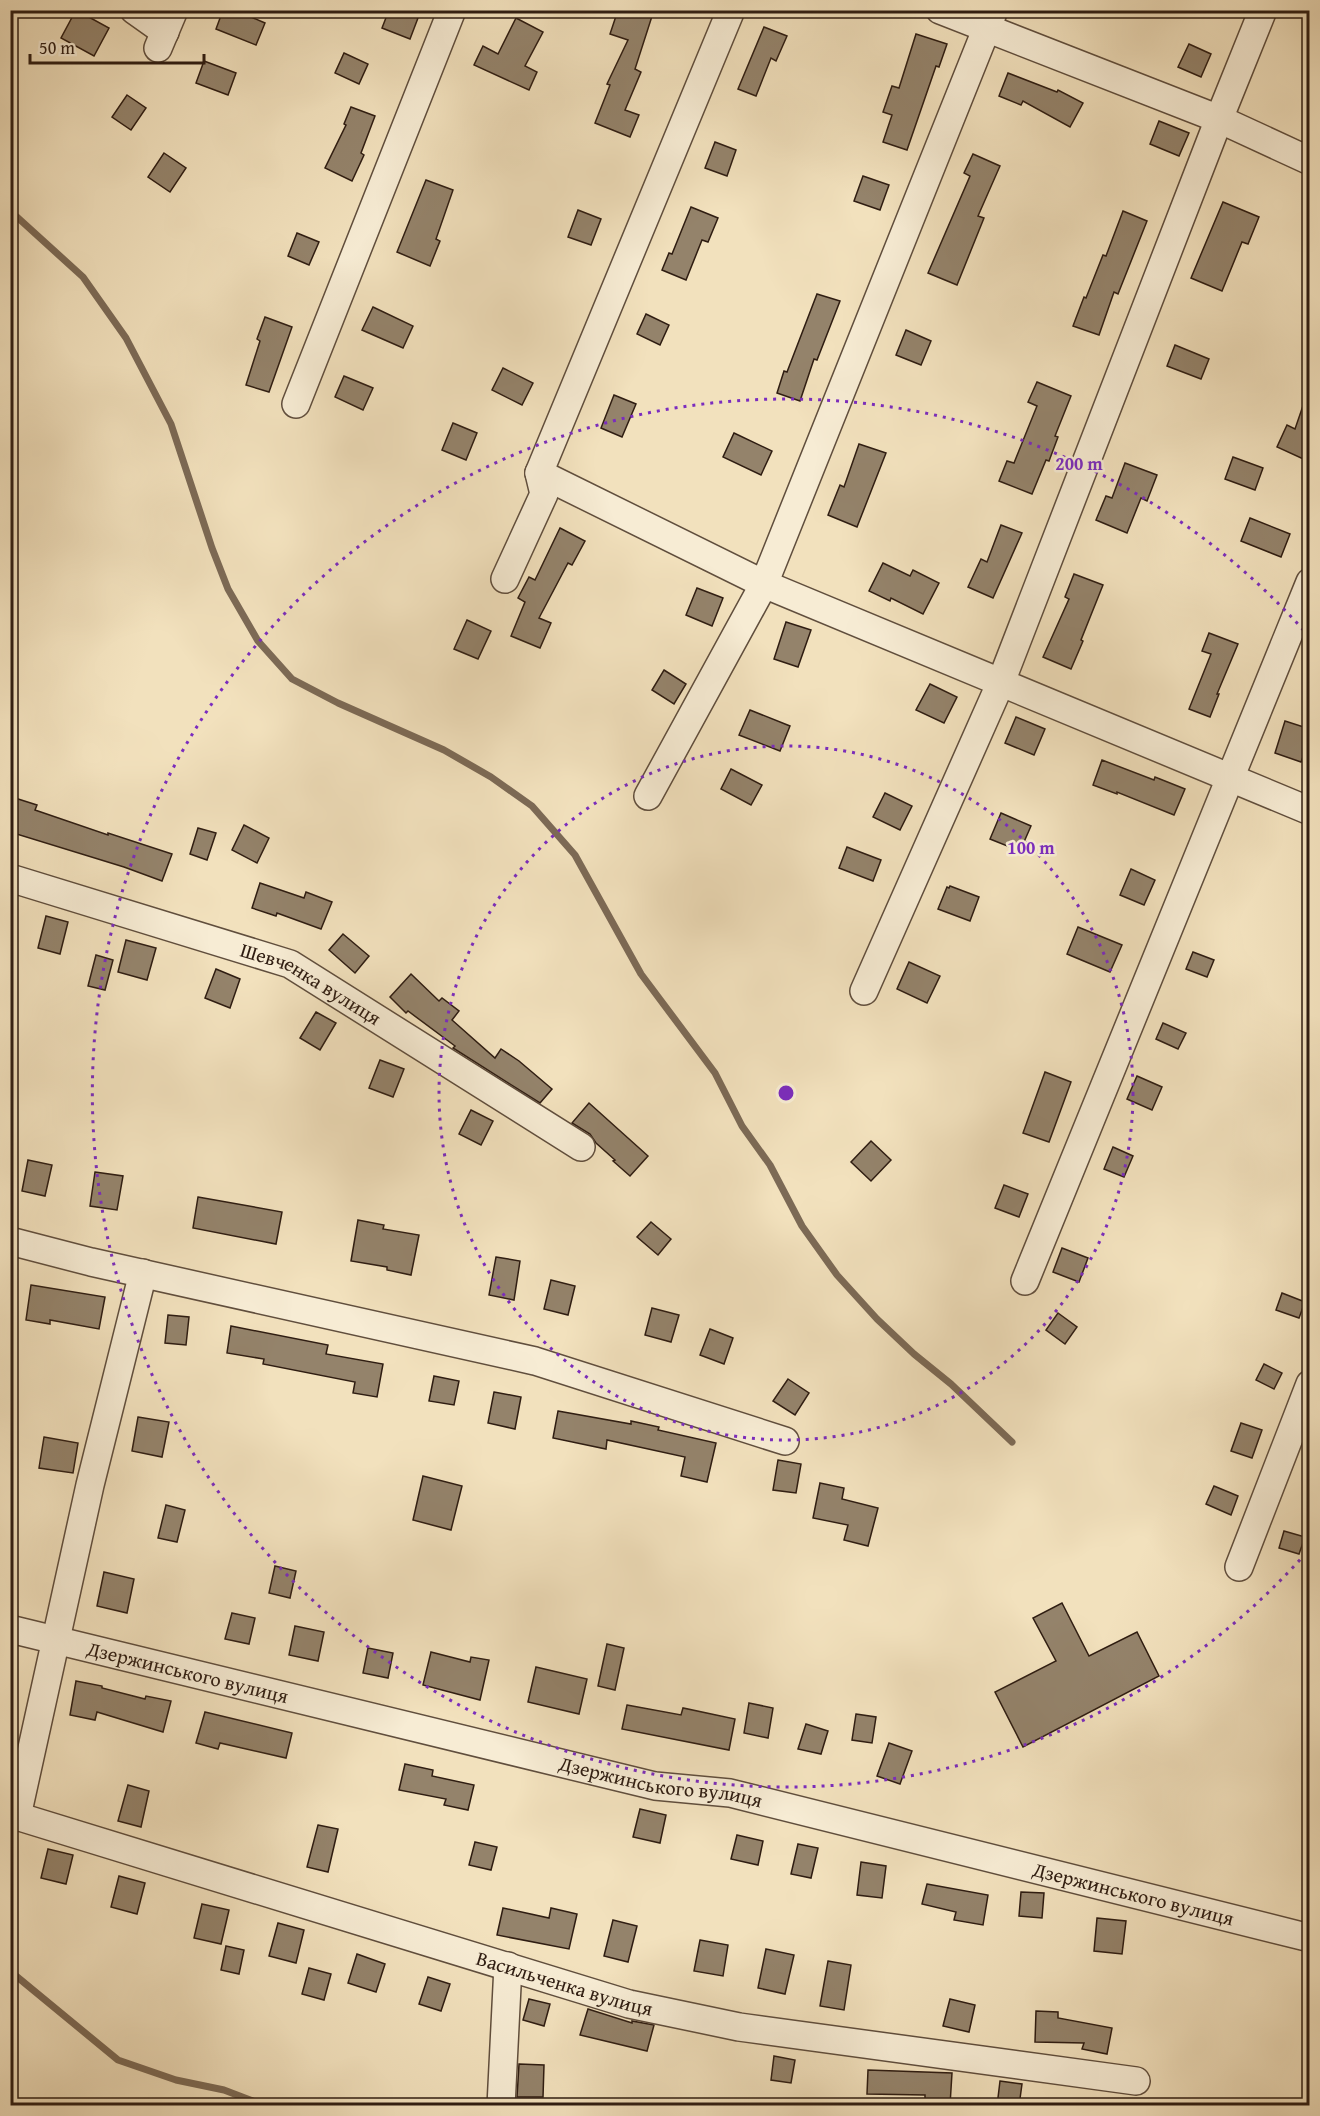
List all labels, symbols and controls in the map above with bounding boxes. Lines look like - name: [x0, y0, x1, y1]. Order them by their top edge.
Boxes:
- scale bar: [30, 27, 204, 65]
- text: 50 m: [39, 34, 75, 61]
- text: 200 m: [1055, 450, 1103, 477]
- text: 100 m: [1007, 834, 1055, 861]
- street label: Шевченка вулиця: [237, 935, 387, 1032]
- centre of rings: [776, 1083, 796, 1103]
- street label: Дзержинського вулиця: [83, 1633, 292, 1710]
- street label: Дзержинського вулиця: [555, 1748, 766, 1815]
- street label: Дзержинського вулиця: [1029, 1854, 1237, 1932]
- street label: Васильченка вулиця: [473, 1943, 655, 2023]

